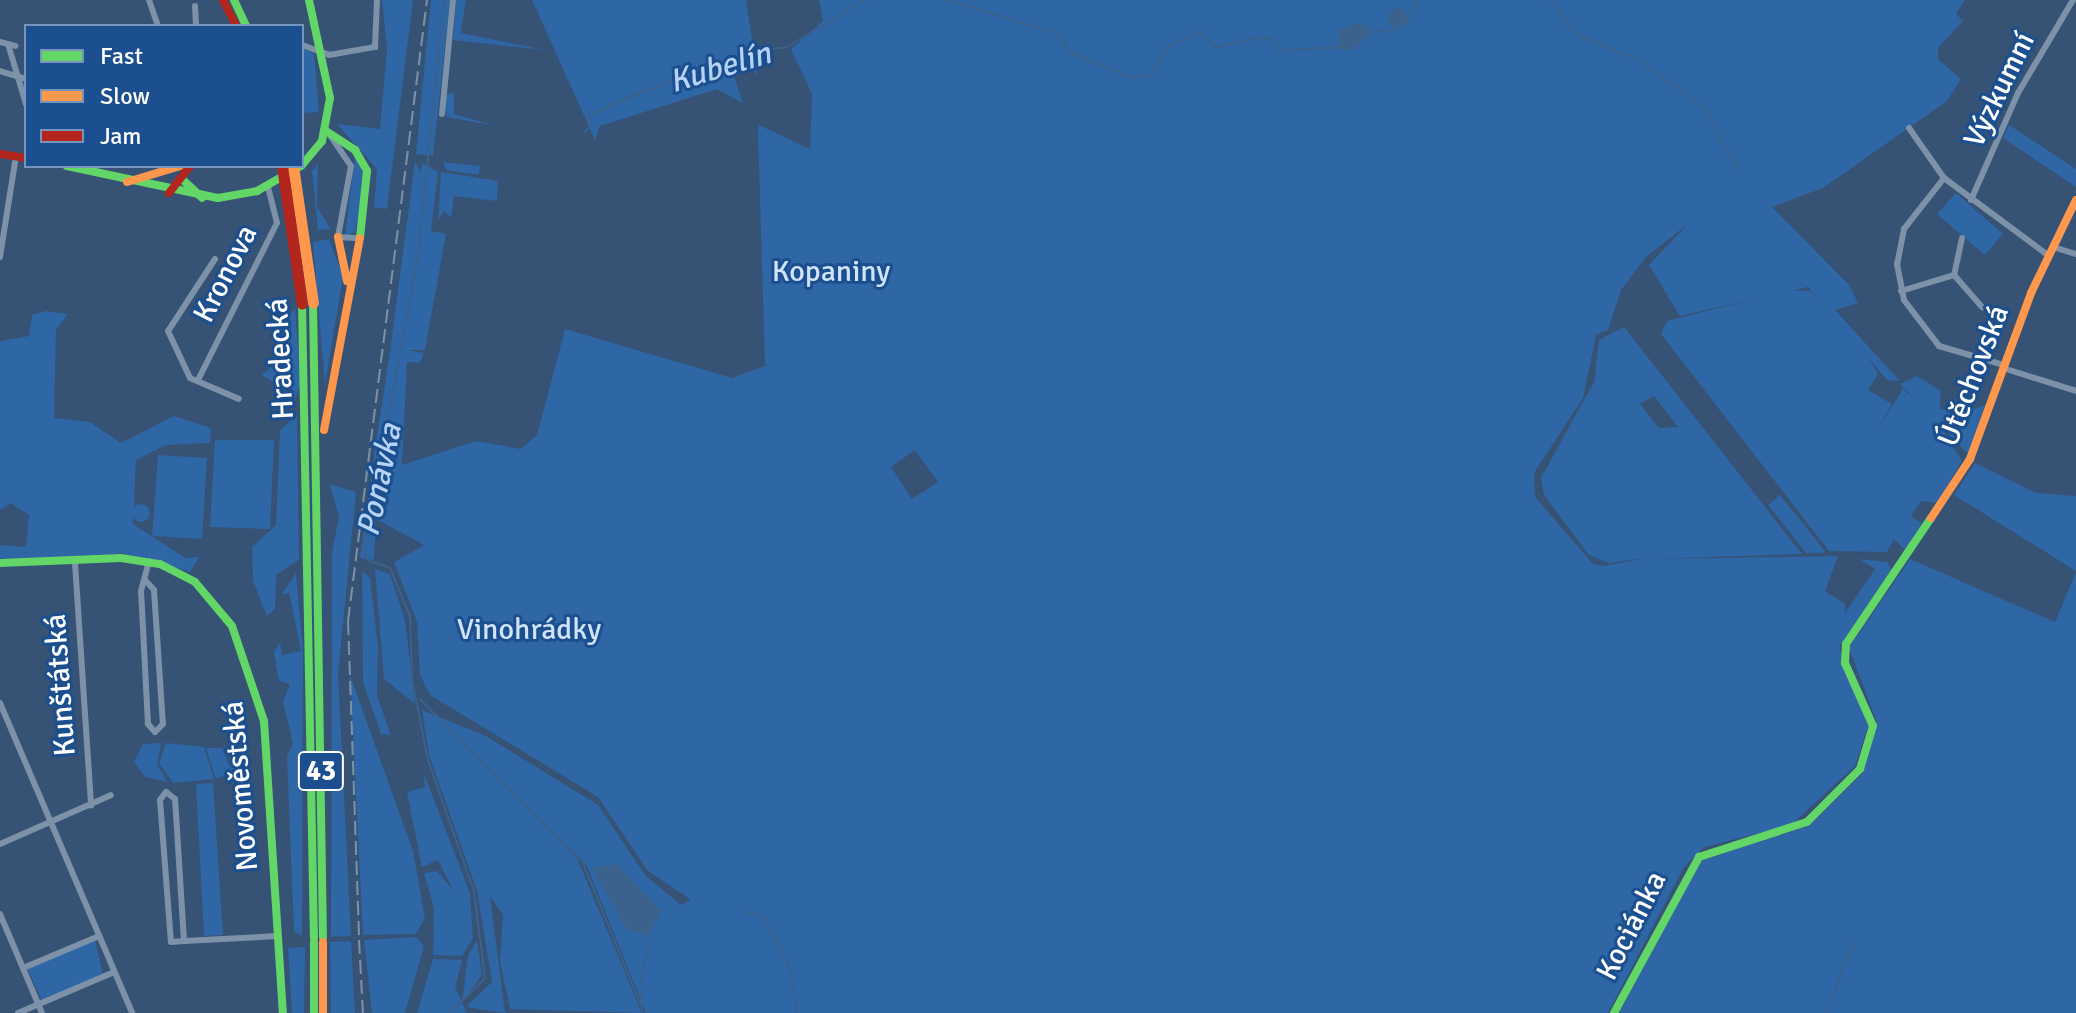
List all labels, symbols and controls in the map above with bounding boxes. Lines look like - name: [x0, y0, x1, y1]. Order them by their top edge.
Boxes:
- legend: [24, 24, 304, 168]
- street label: Výzkumní: [1957, 27, 2043, 153]
- water label: Kubelín: [665, 34, 775, 102]
- text: Fast: [100, 41, 143, 71]
- text: Slow: [100, 81, 150, 111]
- text: Jam: [100, 121, 141, 151]
- street label: Kronova: [186, 219, 266, 329]
- park label: Kopaniny: [772, 254, 890, 290]
- street label: Hradecká: [260, 297, 302, 421]
- street label: Útěchovská: [1931, 300, 2017, 452]
- water label: Ponávka: [349, 420, 411, 540]
- park label: Vinohrádky: [457, 612, 601, 648]
- street label: Kunštátská: [38, 613, 84, 757]
- street label: Novoměstská: [216, 700, 266, 872]
- road number: 43: [297, 747, 345, 795]
- street label: Kociánka: [1589, 866, 1675, 986]

